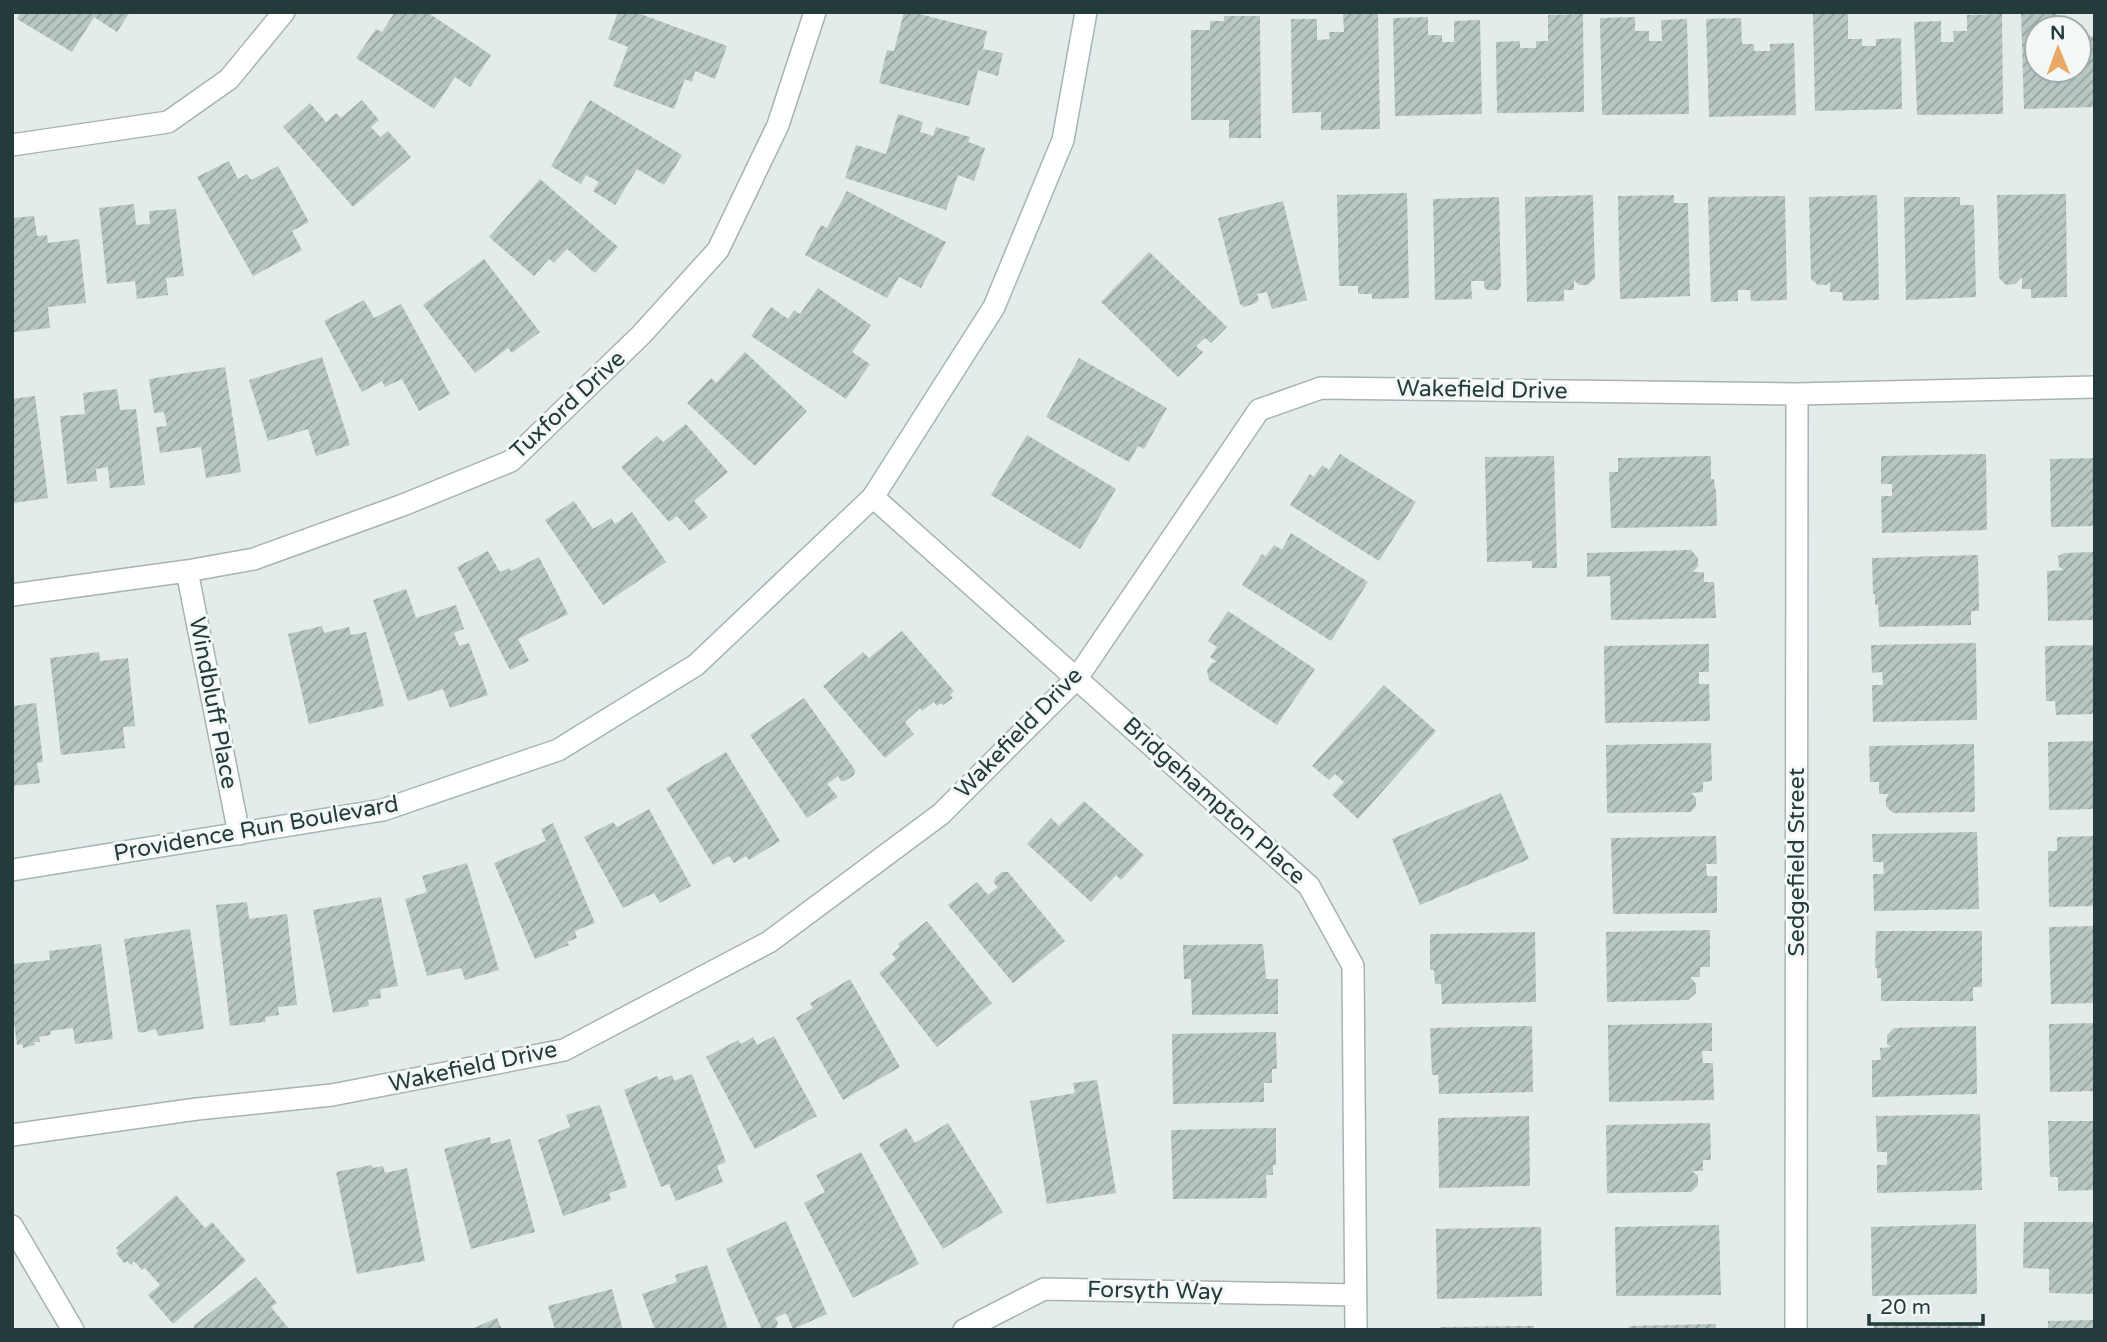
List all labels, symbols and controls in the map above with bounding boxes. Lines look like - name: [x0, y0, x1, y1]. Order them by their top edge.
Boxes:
- north arrow: [2023, 14, 2093, 84]
- text: N: [2050, 22, 2066, 44]
- street label: Tuxford Drive: [505, 345, 631, 465]
- street label: Wakefield Drive: [1396, 375, 1568, 405]
- street label: Windbluff Place: [183, 615, 243, 791]
- street label: Wakefield Drive: [949, 662, 1089, 804]
- street label: Bridgehampton Place: [1117, 711, 1311, 891]
- street label: Sedgefield Street: [1783, 767, 1811, 956]
- street label: Providence Run Boulevard: [111, 790, 401, 868]
- street label: Wakefield Drive: [386, 1036, 560, 1098]
- street label: Forsyth Way: [1087, 1276, 1223, 1306]
- scale bar: [1869, 1282, 1983, 1326]
- text: 20 m: [1880, 1295, 1931, 1320]

